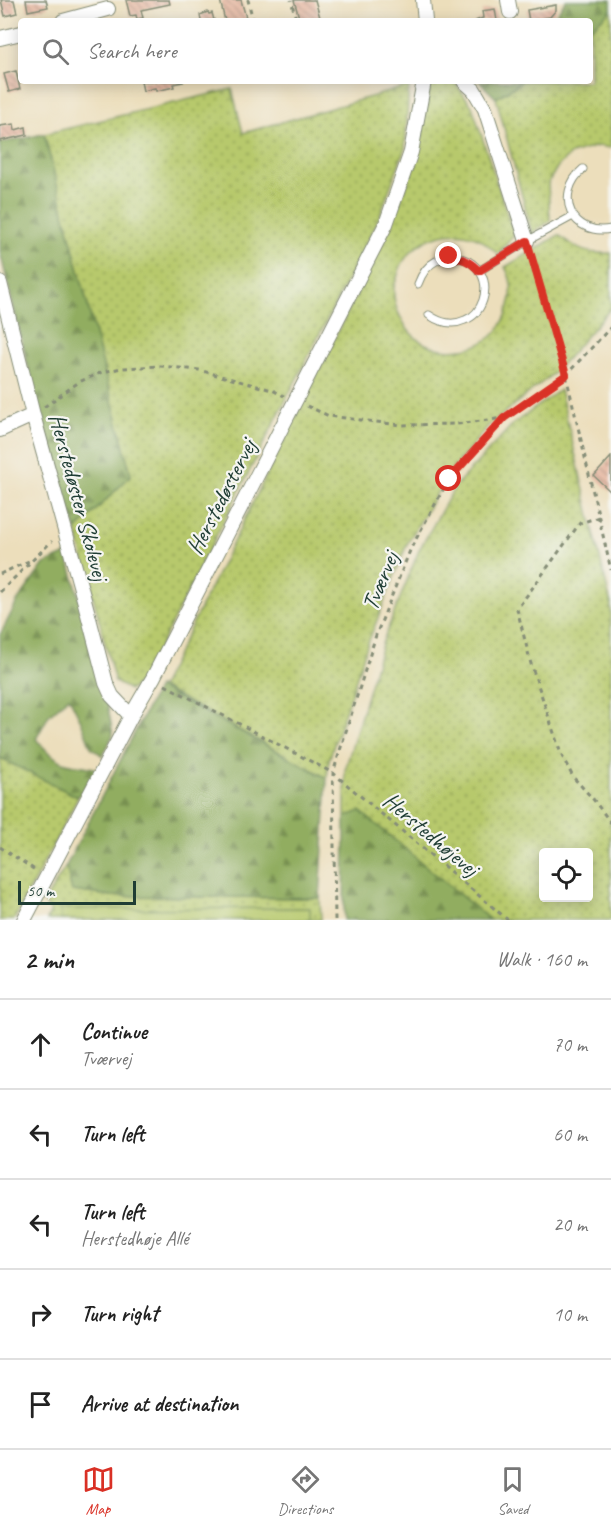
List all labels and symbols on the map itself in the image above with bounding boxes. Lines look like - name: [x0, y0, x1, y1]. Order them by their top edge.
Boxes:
- route end: [435, 242, 461, 268]
- street label: Herstedøster Skolevej: [42, 410, 117, 587]
- street label: Herstedøstervej: [179, 432, 264, 559]
- route start: [435, 465, 461, 491]
- street label: Tværvej: [355, 545, 406, 615]
- street label: Herstedhøjevej: [377, 785, 487, 885]
- scale bar: [18, 878, 136, 906]

